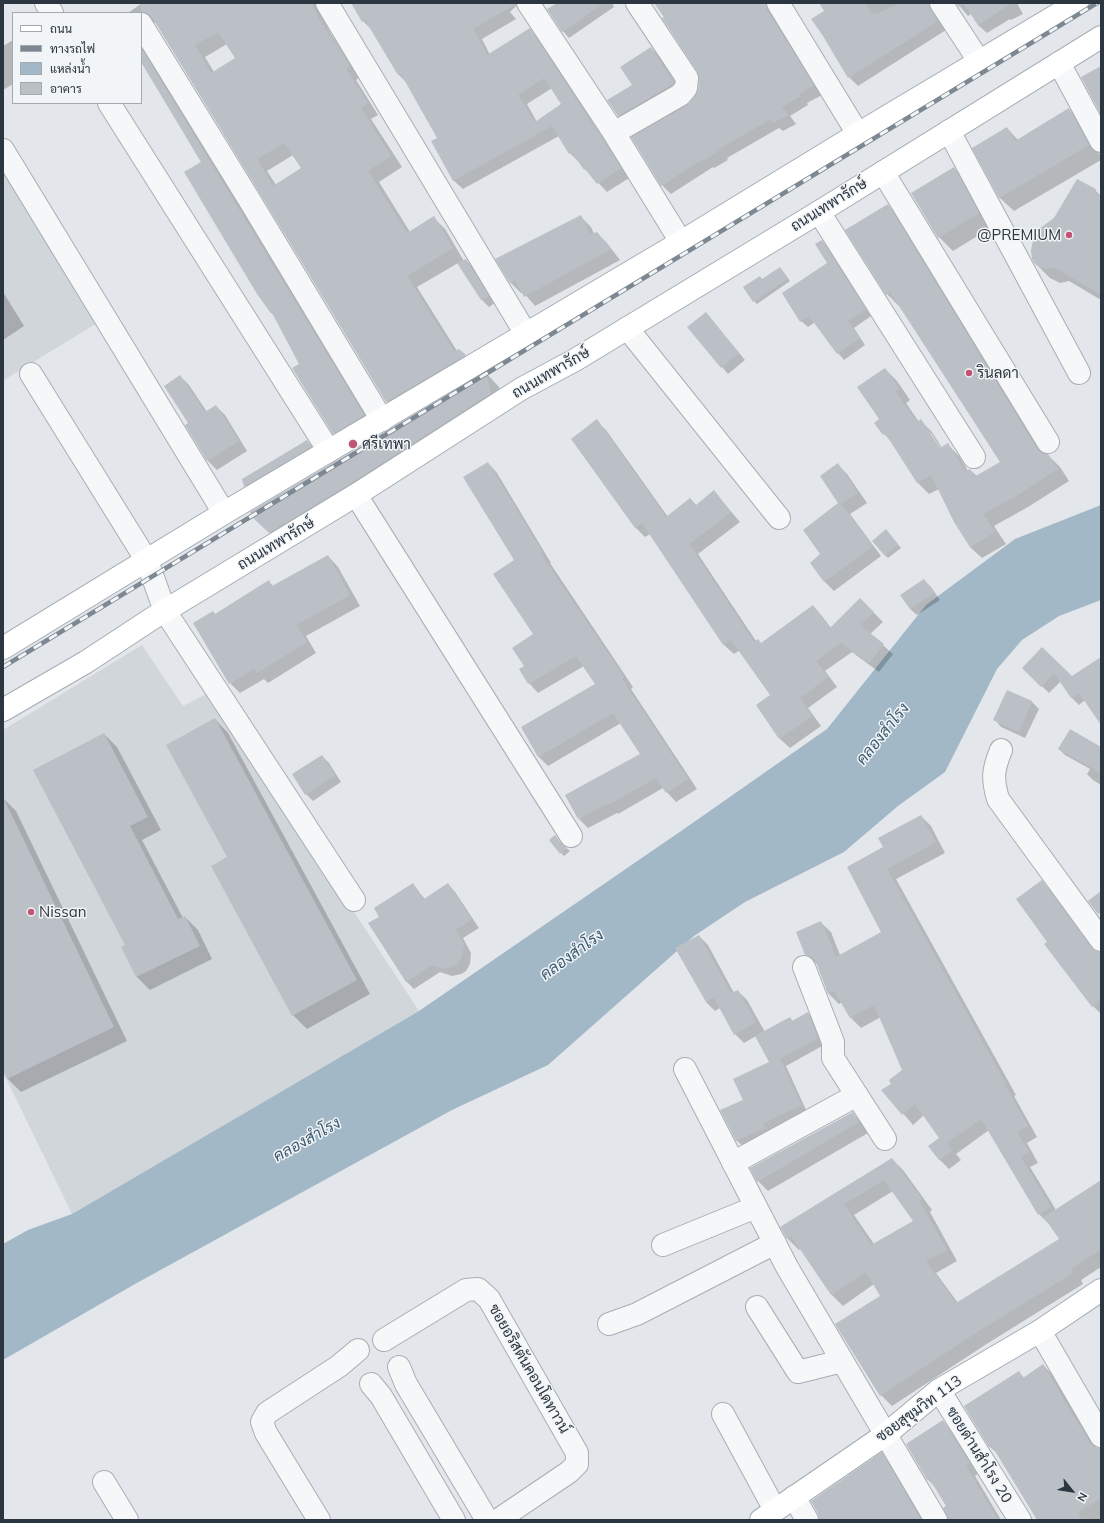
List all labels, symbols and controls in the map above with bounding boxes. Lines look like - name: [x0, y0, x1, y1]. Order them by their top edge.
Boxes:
- legend: [12, 12, 142, 104]
- text: ถนน: [50, 21, 72, 36]
- text: ทางรถไฟ: [50, 41, 95, 56]
- text: แหล่งน้ำ: [50, 61, 90, 76]
- text: อาคาร: [50, 81, 82, 96]
- street label: ถนนเทพารักษ์: [788, 174, 870, 236]
- place label: @PREMIUM: [977, 226, 1061, 244]
- marker: @PREMIUM: [1064, 230, 1074, 240]
- street label: ถนนเทพารักษ์: [509, 344, 593, 402]
- place label: รินลดา: [977, 364, 1019, 382]
- marker: รินลดา: [964, 368, 974, 378]
- place label: ศรีเทพา: [362, 435, 411, 453]
- marker: ศรีเทพา: [347, 438, 359, 450]
- street label: ถนนเทพารักษ์: [234, 514, 318, 574]
- water label: คลองสำโรง: [852, 699, 914, 769]
- place label: Nissan: [39, 903, 86, 921]
- marker: Nissan: [26, 907, 36, 917]
- water label: คลองสำโรง: [537, 926, 607, 984]
- water label: คลองสำโรง: [270, 1114, 344, 1166]
- street label: ซอยอริสตันคอนโดทาวน์: [485, 1301, 573, 1437]
- street label: ซอยสุขุมวิท 113: [872, 1372, 966, 1446]
- street label: ซอยด่านสำโรง 20: [942, 1404, 1016, 1506]
- north arrow: [1052, 1471, 1092, 1511]
- text: N: [1074, 1490, 1091, 1504]

